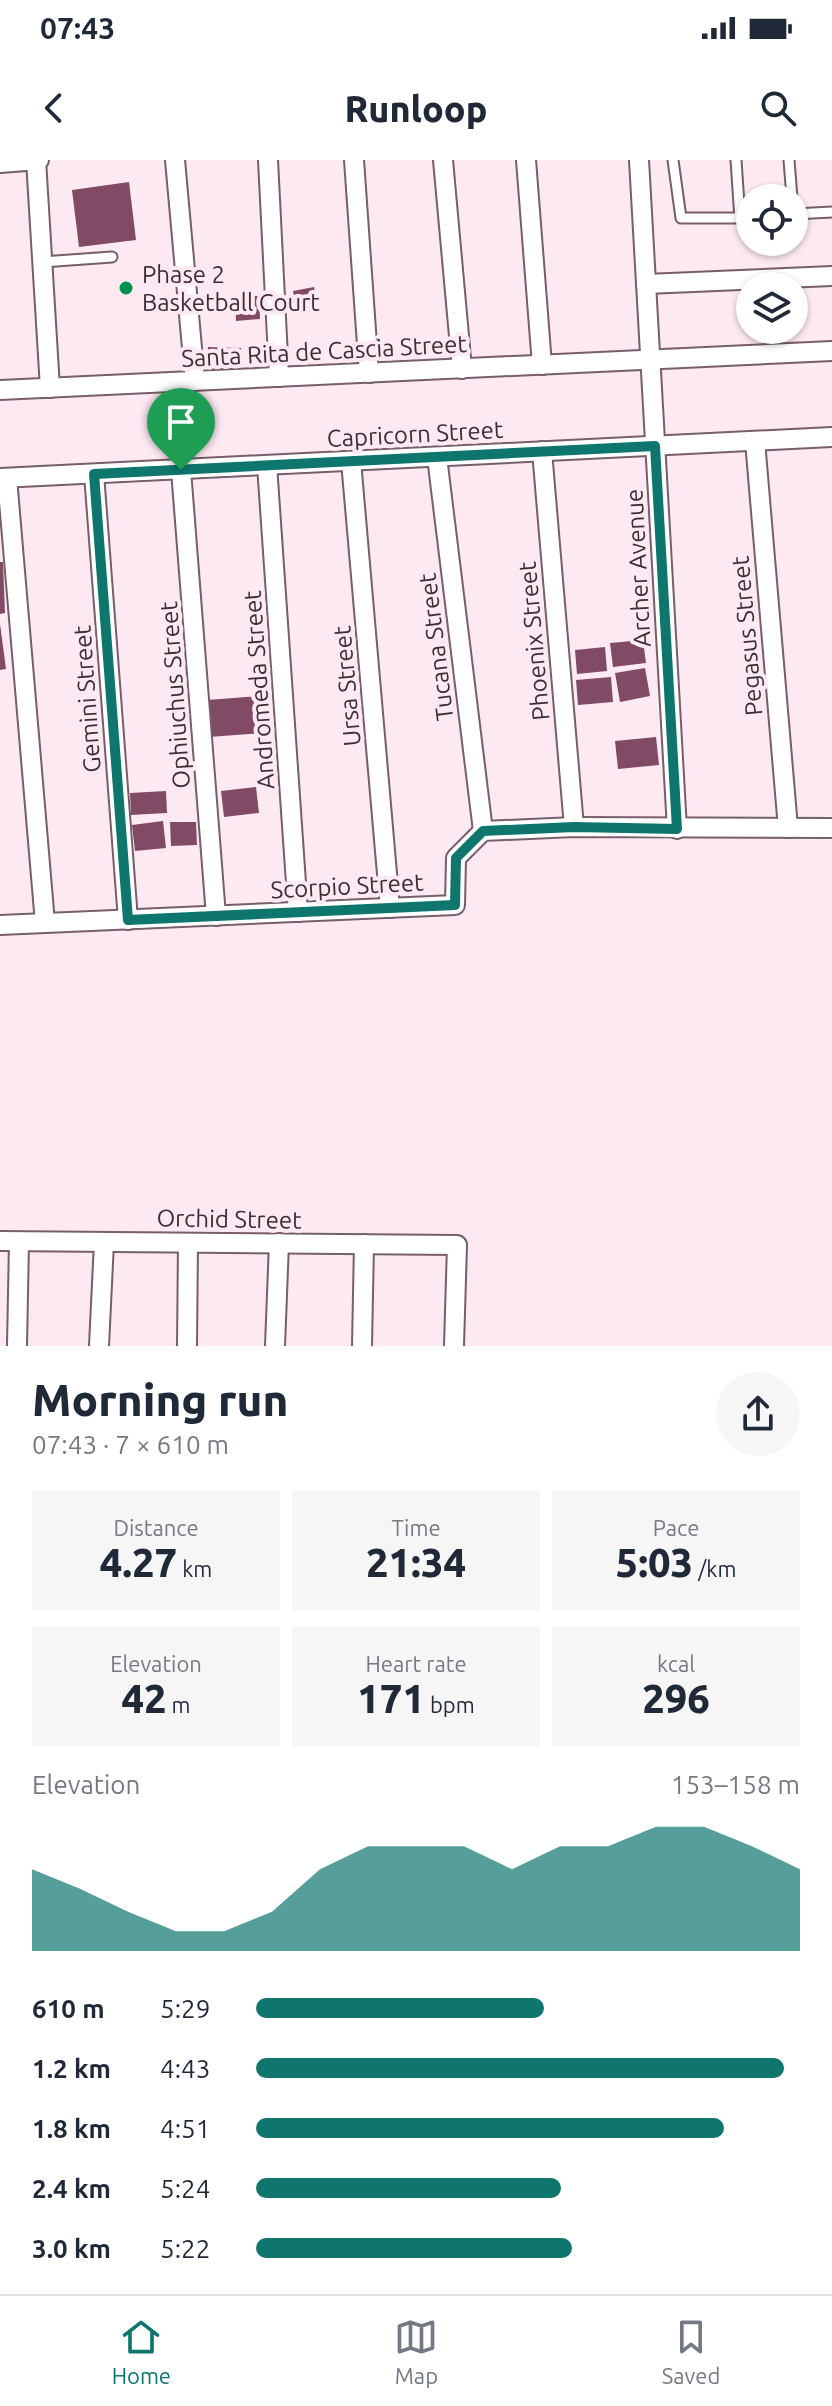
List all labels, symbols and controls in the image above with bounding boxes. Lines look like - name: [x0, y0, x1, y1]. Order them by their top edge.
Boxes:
- text: 07:43: [40, 11, 115, 45]
- icon: back: [32, 86, 76, 130]
- icon: search: [756, 86, 800, 130]
- text: Runloop: [345, 88, 487, 129]
- map controls: [736, 184, 808, 344]
- button: locate: [736, 184, 808, 256]
- place label: Phase 2 Basketball Court: [142, 261, 320, 316]
- button: layers: [736, 272, 808, 344]
- marker: Phase 2 Basketball Court: [117, 279, 135, 297]
- street label: Santa Rita de Cascia Street: [180, 330, 468, 372]
- pin: [147, 388, 215, 470]
- icon: arrive: [159, 400, 203, 444]
- street label: Capricorn Street: [326, 416, 504, 452]
- street label: Archer Avenue: [620, 488, 656, 648]
- street label: Pegasus Street: [727, 554, 767, 717]
- street label: Phoenix Street: [514, 560, 554, 722]
- street label: Tucana Street: [413, 571, 458, 722]
- street label: Andromeda Street: [239, 589, 279, 790]
- street label: Ophiuchus Street: [155, 600, 195, 789]
- street label: Gemini Street: [68, 624, 106, 774]
- street label: Ursa Street: [328, 624, 366, 747]
- street label: Scorpio Street: [270, 868, 425, 903]
- street label: Orchid Street: [156, 1204, 302, 1234]
- button: share: [716, 1372, 800, 1456]
- text: Morning run: [32, 1375, 288, 1424]
- text: 07:43 · 7 × 610 m: [32, 1430, 229, 1459]
- text: Distance: [113, 1515, 199, 1540]
- text: Time: [391, 1515, 441, 1540]
- text: Pace: [653, 1515, 699, 1540]
- text: 4.27: [100, 1540, 177, 1585]
- text: 21:34: [366, 1540, 466, 1585]
- text: 5:03: [616, 1540, 693, 1585]
- text: km: [177, 1556, 212, 1581]
- text: /km: [693, 1556, 736, 1581]
- text: Elevation: [110, 1651, 202, 1676]
- text: Heart rate: [365, 1651, 467, 1676]
- text: kcal: [657, 1651, 695, 1676]
- text: 42: [121, 1676, 167, 1721]
- text: 171: [357, 1676, 425, 1721]
- text: 296: [642, 1676, 710, 1721]
- text: m: [167, 1692, 191, 1717]
- text: bpm: [425, 1692, 475, 1717]
- text: Elevation: [32, 1770, 140, 1799]
- text: 153–158 m: [671, 1770, 800, 1799]
- text: 610 m: [32, 1994, 105, 2023]
- text: 5:29: [160, 1994, 210, 2023]
- text: 1.2 km: [32, 2054, 111, 2083]
- text: 4:43: [160, 2054, 210, 2083]
- text: 1.8 km: [32, 2114, 111, 2143]
- text: 4:51: [160, 2114, 210, 2143]
- text: 2.4 km: [32, 2174, 111, 2203]
- text: 5:24: [160, 2174, 210, 2203]
- text: 3.0 km: [32, 2234, 111, 2263]
- text: 5:22: [160, 2234, 210, 2263]
- tab: Home: [112, 2315, 171, 2388]
- tab: Map: [394, 2315, 438, 2388]
- tab: Saved: [662, 2315, 720, 2388]

